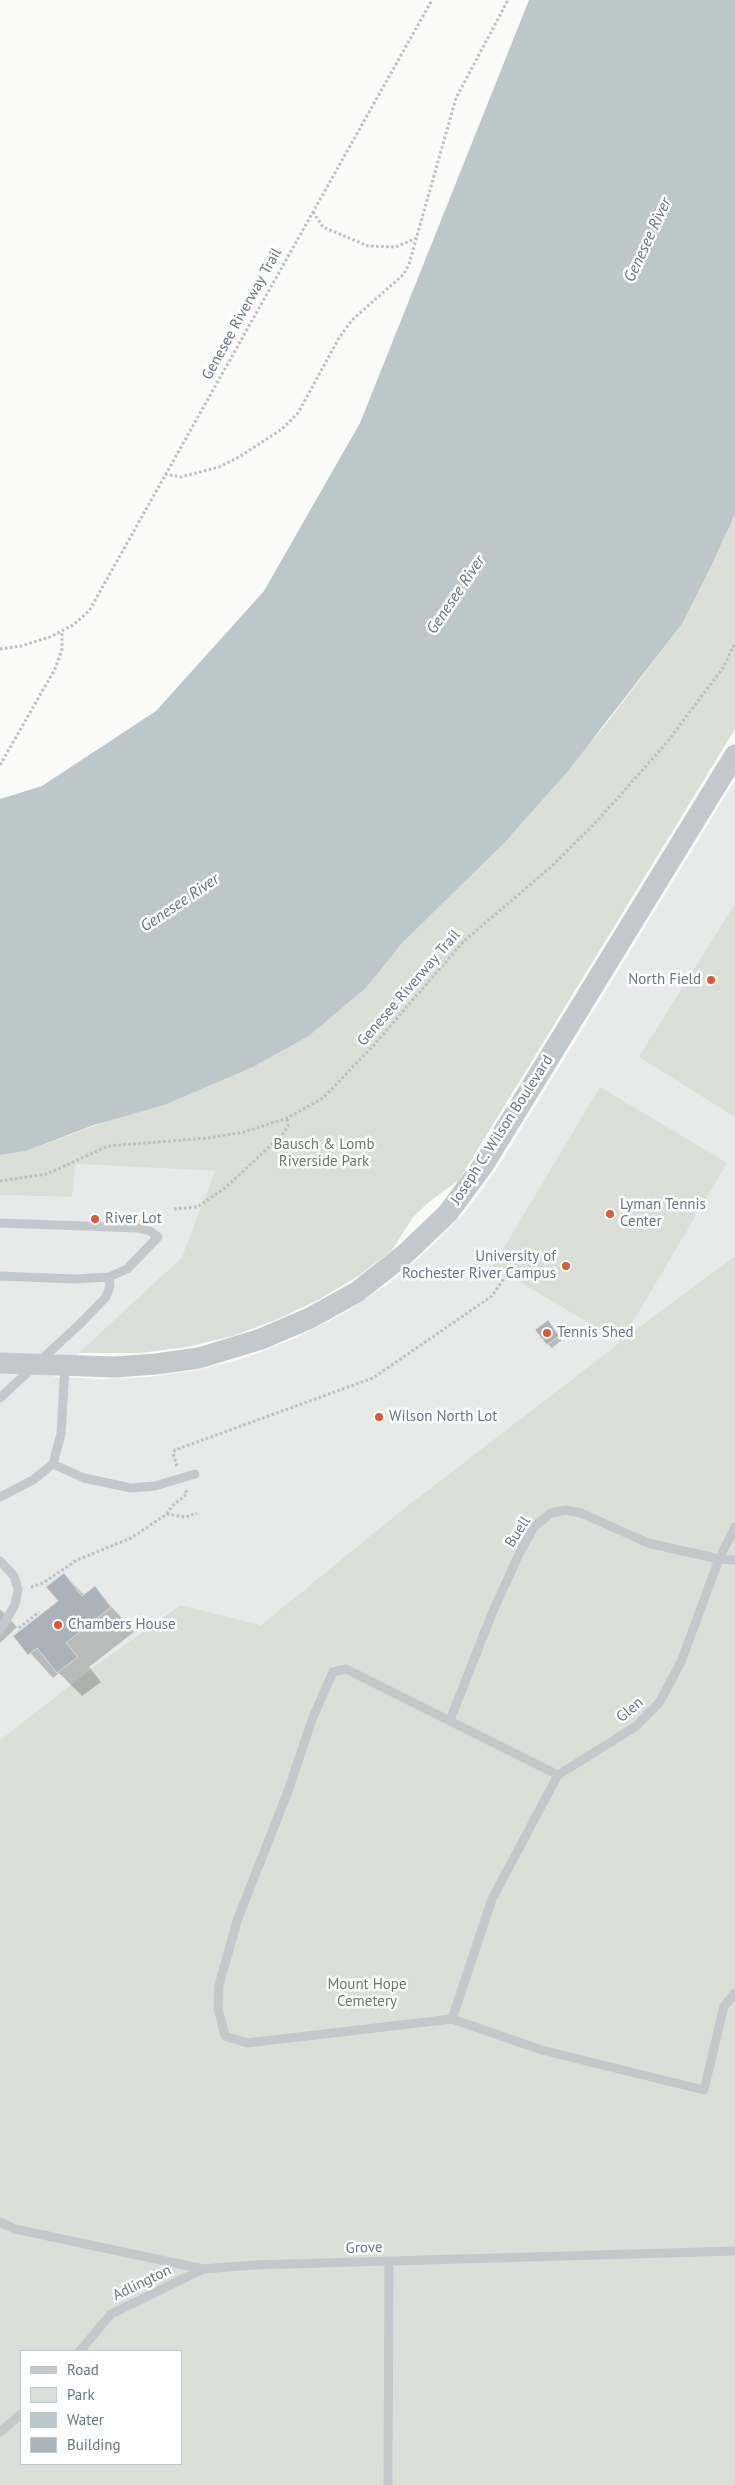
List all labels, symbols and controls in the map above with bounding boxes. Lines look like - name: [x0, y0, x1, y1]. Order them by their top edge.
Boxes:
- water label: Genesee River: [620, 195, 676, 285]
- street label: Genesee Riverway Trail: [198, 245, 286, 383]
- water label: Genesee River: [423, 552, 489, 638]
- water label: Genesee River: [137, 870, 223, 936]
- street label: Genesee Riverway Trail: [354, 926, 464, 1050]
- place label: North Field: [628, 971, 701, 989]
- marker: North Field: [705, 974, 717, 986]
- street label: Joseph C. Wilson Boulevard: [447, 1052, 557, 1208]
- park label: Bausch & Lomb Riverside Park: [274, 1136, 374, 1171]
- place label: Lyman Tennis Center: [620, 1196, 706, 1231]
- marker: Lyman Tennis Center: [604, 1208, 616, 1220]
- place label: River Lot: [105, 1210, 162, 1228]
- marker: River Lot: [89, 1213, 101, 1225]
- place label: University of Rochester River Campus: [402, 1248, 556, 1283]
- marker: University of Rochester River Campus: [560, 1260, 572, 1272]
- place label: Tennis Shed: [557, 1324, 634, 1342]
- marker: Tennis Shed: [541, 1327, 553, 1339]
- place label: Wilson North Lot: [389, 1408, 497, 1426]
- marker: Wilson North Lot: [373, 1411, 385, 1423]
- street label: Buell: [502, 1513, 534, 1551]
- place label: Chambers House: [68, 1616, 176, 1634]
- marker: Chambers House: [52, 1619, 64, 1631]
- street label: Glen: [613, 1694, 647, 1726]
- park label: Mount Hope Cemetery: [327, 1976, 407, 2011]
- street label: Grove: [345, 2238, 383, 2258]
- street label: Adlington: [110, 2261, 174, 2305]
- legend: [20, 2350, 182, 2465]
- text: Road: [67, 2360, 99, 2379]
- text: Park: [67, 2385, 95, 2404]
- text: Water: [67, 2410, 104, 2429]
- text: Building: [67, 2435, 121, 2454]

